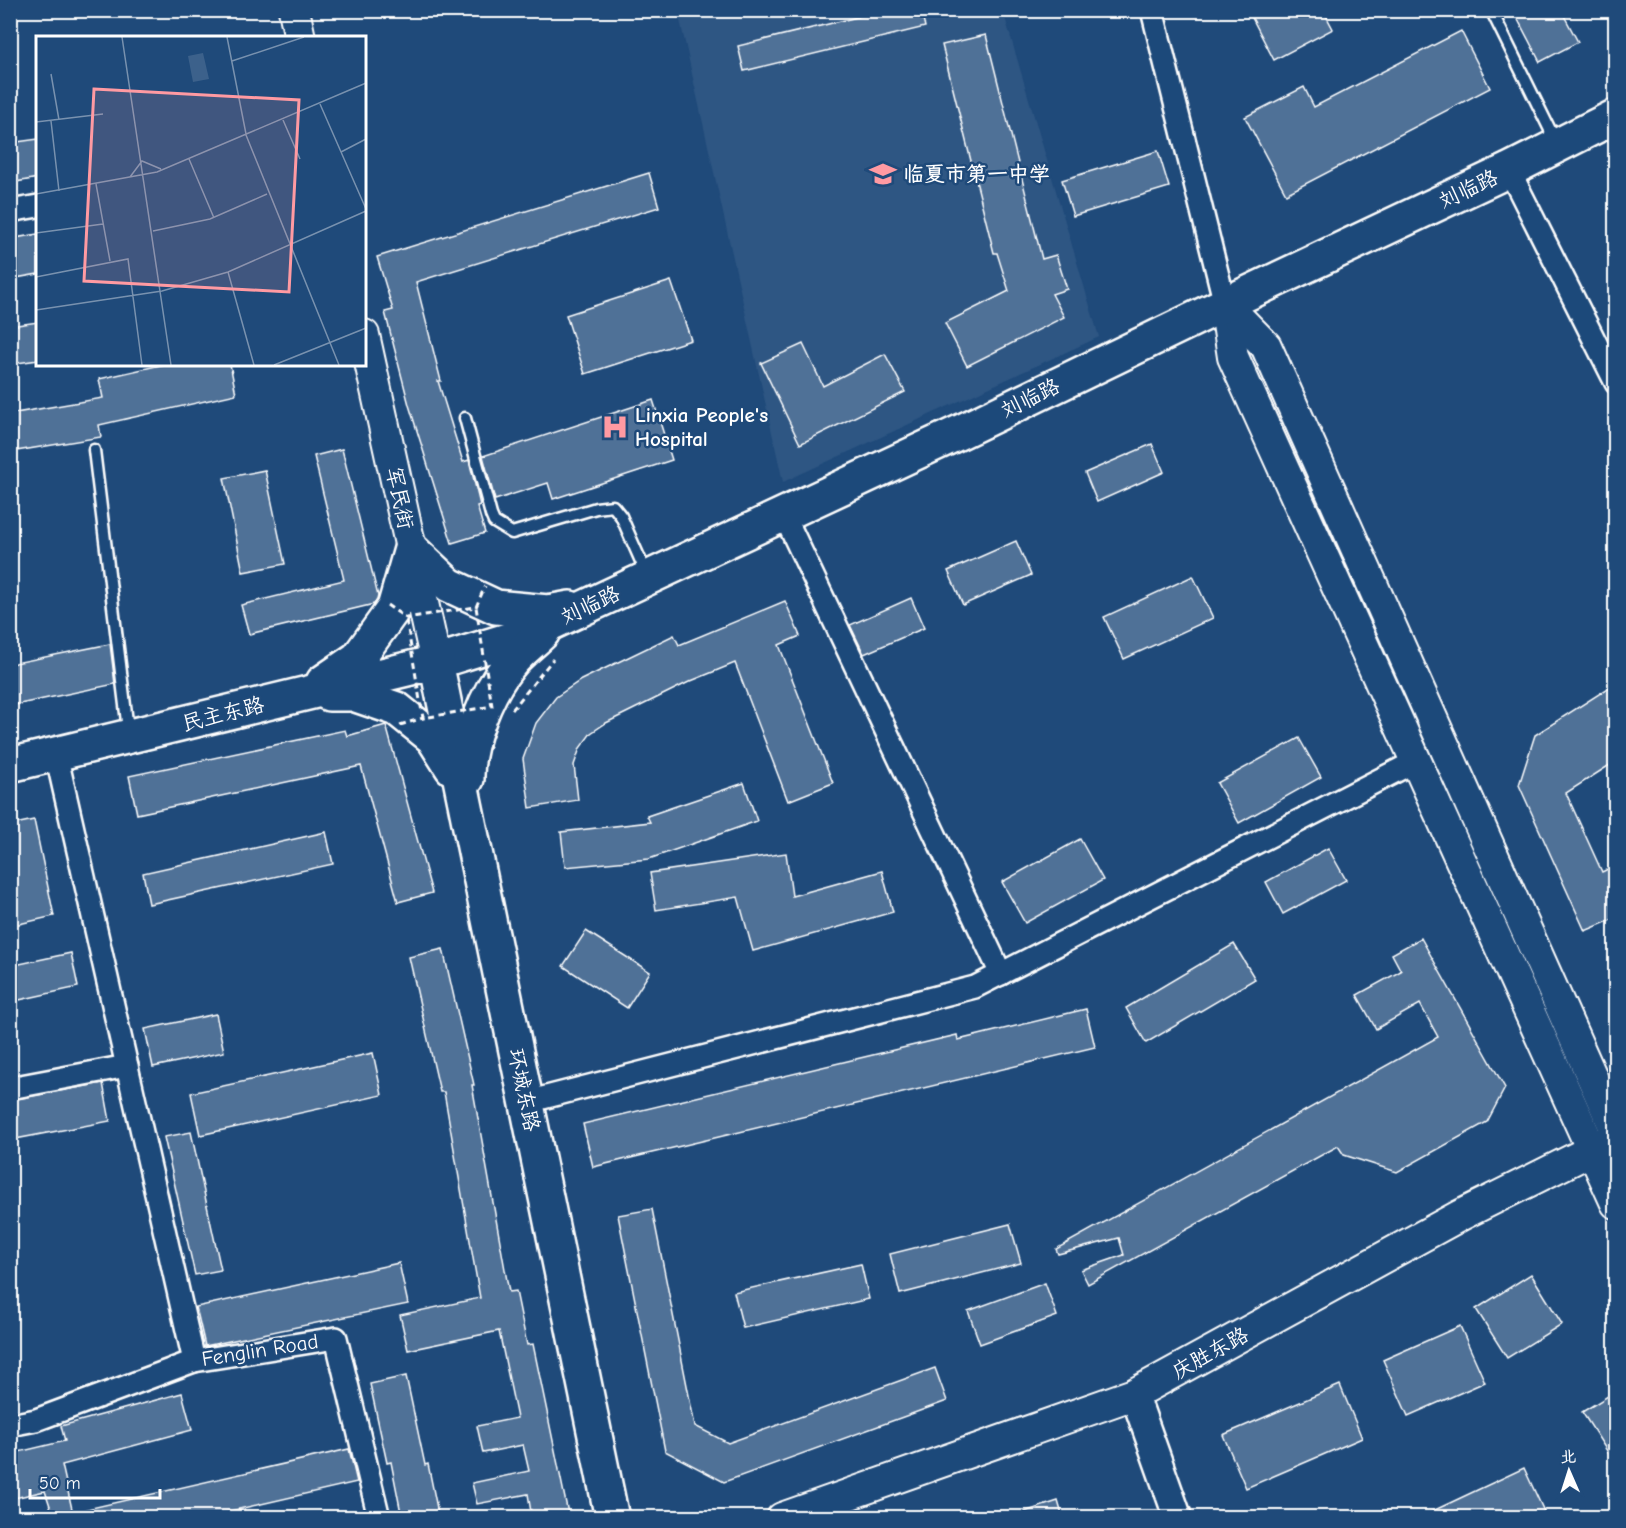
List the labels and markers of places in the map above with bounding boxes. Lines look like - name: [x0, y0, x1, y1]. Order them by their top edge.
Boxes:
- school or university icon: 临夏市第一中学: [868, 159, 898, 189]
- place label: 临夏市第一中学: [903, 162, 1050, 186]
- place label: Linxia People's Hospital: [635, 403, 768, 451]
- hospital icon: Linxia People's Hospital: [600, 412, 630, 442]

